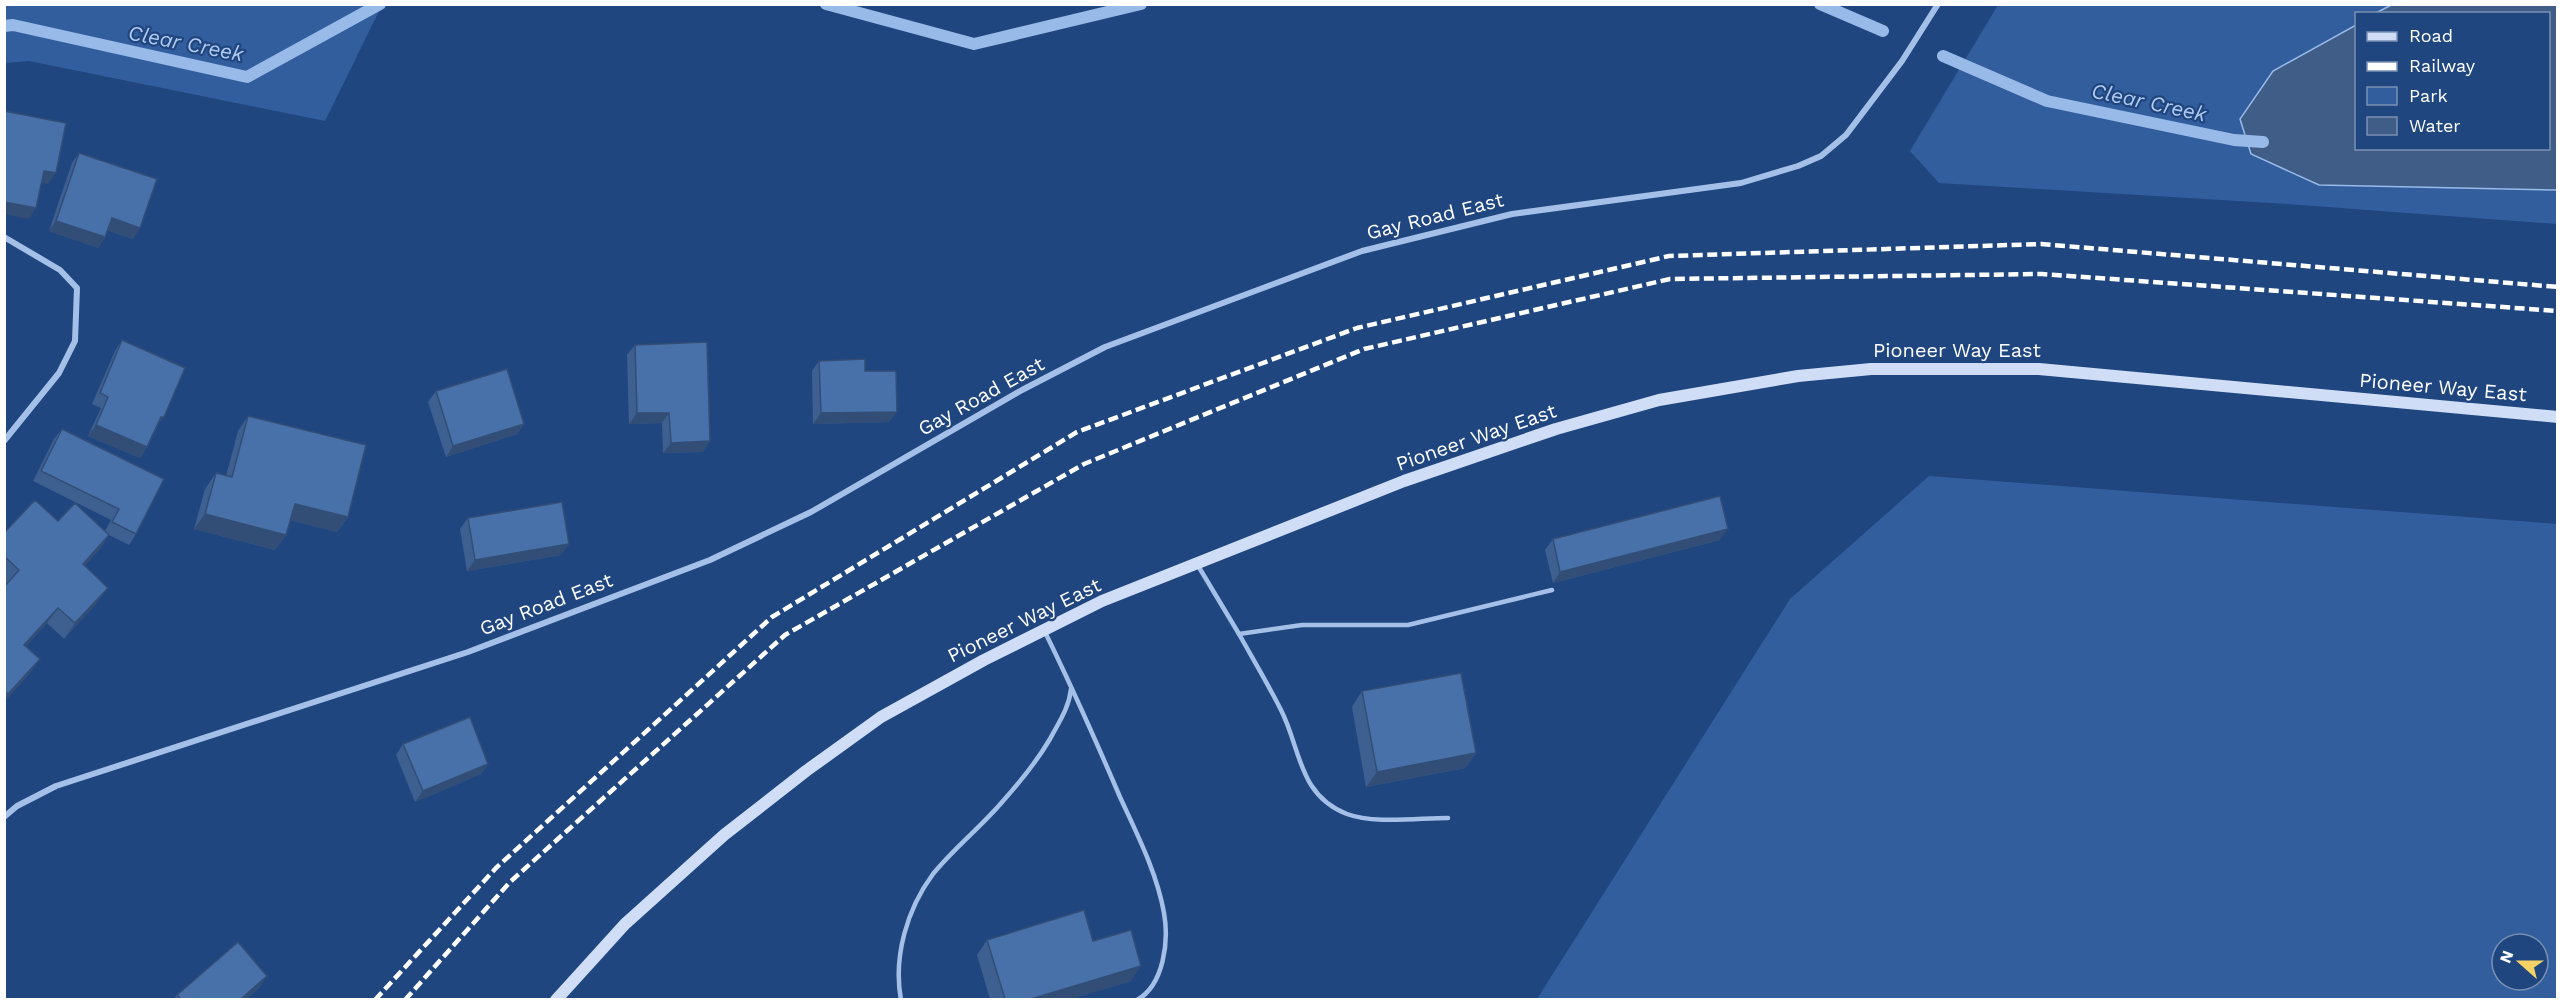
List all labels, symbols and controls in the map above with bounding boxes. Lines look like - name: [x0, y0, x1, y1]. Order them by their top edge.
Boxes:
- legend: [2355, 12, 2550, 150]
- water label: Clear Creek: [126, 20, 246, 67]
- text: Road: [2409, 25, 2453, 46]
- text: Railway: [2409, 55, 2476, 76]
- water label: Clear Creek: [2089, 78, 2209, 127]
- text: Park: [2409, 85, 2448, 106]
- text: Water: [2409, 115, 2461, 136]
- street label: Gay Road East: [1364, 187, 1507, 245]
- street label: Pioneer Way East: [1873, 338, 2042, 362]
- street label: Gay Road East: [914, 351, 1049, 441]
- street label: Pioneer Way East: [2358, 368, 2528, 406]
- street label: Pioneer Way East: [1393, 398, 1560, 476]
- street label: Gay Road East: [476, 567, 616, 640]
- street label: Pioneer Way East: [943, 572, 1105, 668]
- north arrow: [2490, 932, 2550, 992]
- text: N: [2495, 948, 2517, 966]

